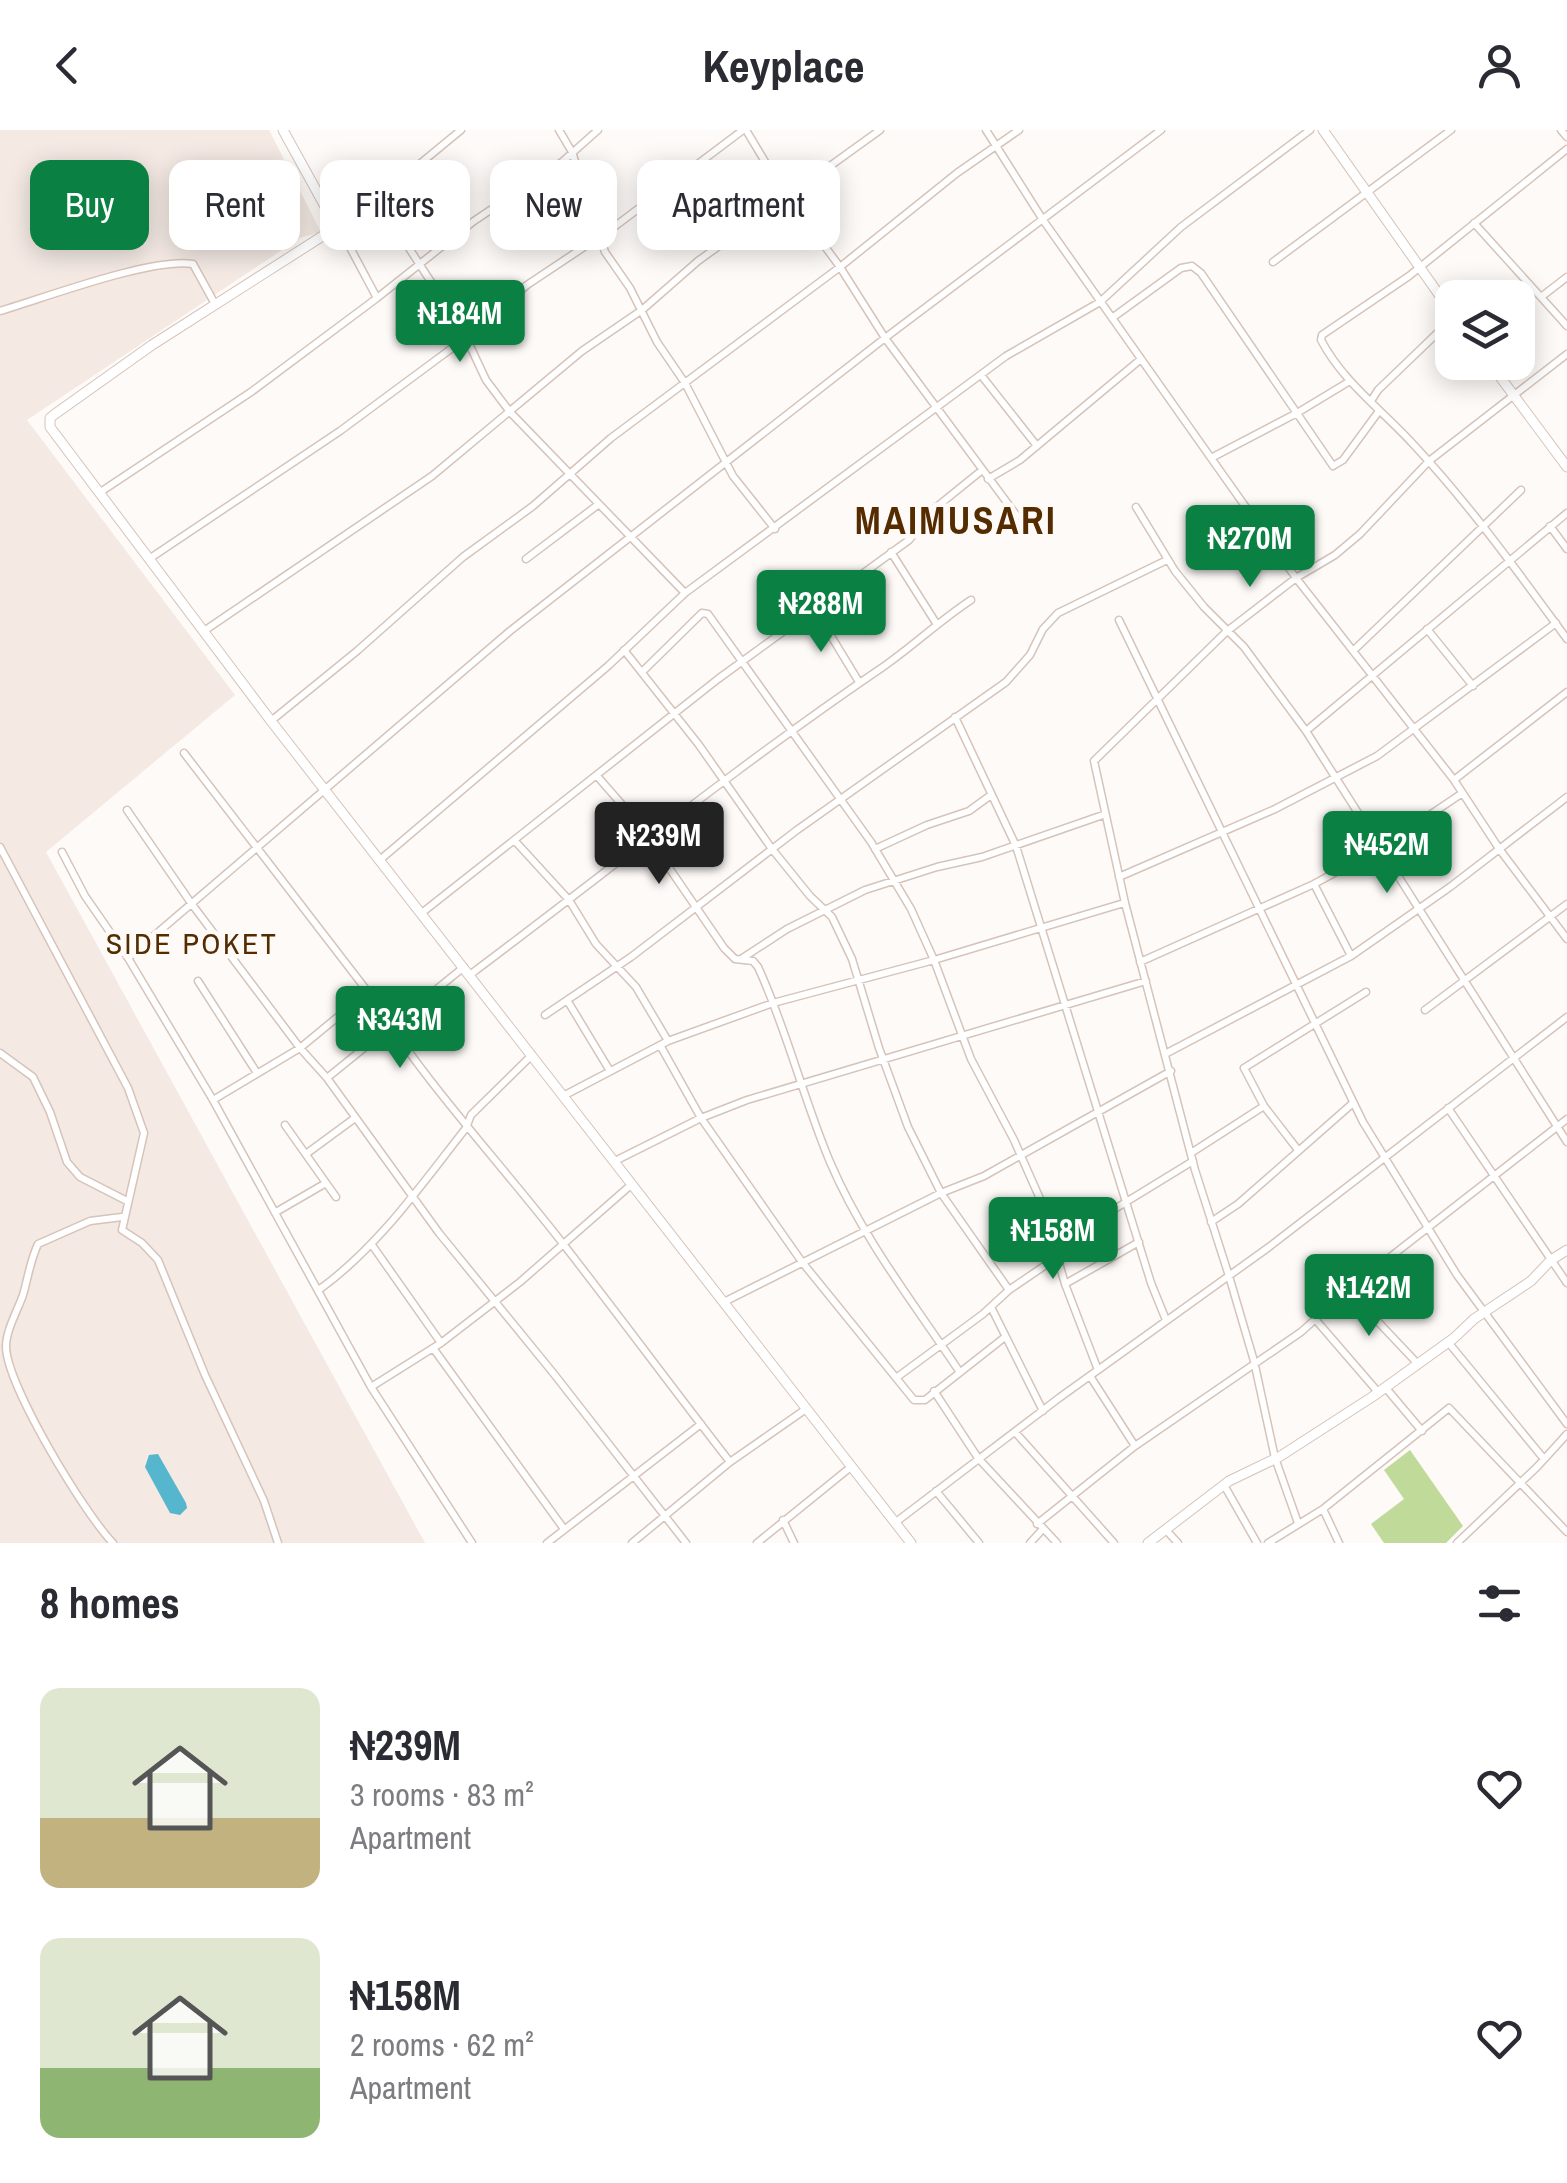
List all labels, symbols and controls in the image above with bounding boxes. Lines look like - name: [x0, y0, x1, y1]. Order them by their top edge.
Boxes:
- text: Keyplace: [702, 35, 865, 96]
- icon: back: [40, 38, 95, 93]
- icon: person: [1472, 38, 1527, 93]
- chip: Buy: [30, 160, 149, 250]
- chip: Rent: [169, 160, 300, 250]
- chip: Filters: [320, 160, 470, 250]
- chip: New: [490, 160, 617, 250]
- chip: Apartment: [637, 160, 840, 250]
- pin: ₦184M: [390, 280, 530, 365]
- map controls: [1435, 280, 1535, 380]
- button: layers: [1435, 280, 1535, 380]
- text: ₦184M: [418, 291, 502, 334]
- district label: MAIMUSARI: [855, 495, 1057, 546]
- pin: ₦270M: [1180, 505, 1320, 590]
- text: ₦270M: [1208, 516, 1292, 559]
- pin: ₦288M: [751, 570, 891, 655]
- text: ₦288M: [779, 581, 863, 624]
- pin: ₦239M: [589, 802, 729, 887]
- pin: ₦452M: [1317, 811, 1457, 896]
- text: ₦239M: [617, 813, 701, 856]
- text: ₦452M: [1345, 822, 1429, 865]
- district label: SIDE POKET: [106, 923, 278, 963]
- pin: ₦343M: [330, 986, 470, 1071]
- text: ₦343M: [358, 997, 442, 1040]
- pin: ₦158M: [983, 1197, 1123, 1282]
- text: ₦158M: [1011, 1208, 1095, 1251]
- pin: ₦142M: [1299, 1254, 1439, 1339]
- text: ₦142M: [1327, 1265, 1411, 1308]
- text: 8 homes: [40, 1575, 180, 1631]
- icon: filters: [1472, 1576, 1527, 1631]
- text: ₦239M: [350, 1717, 461, 1773]
- icon: home: [120, 1728, 240, 1848]
- icon: heart: [1472, 1761, 1527, 1816]
- text: 3 rooms · 83 m²: [350, 1773, 534, 1816]
- text: Apartment: [350, 1816, 471, 1859]
- text: ₦158M: [350, 1967, 461, 2023]
- icon: home: [120, 1978, 240, 2098]
- icon: heart: [1472, 2011, 1527, 2066]
- text: 2 rooms · 62 m²: [350, 2023, 534, 2066]
- text: Apartment: [350, 2066, 471, 2109]

